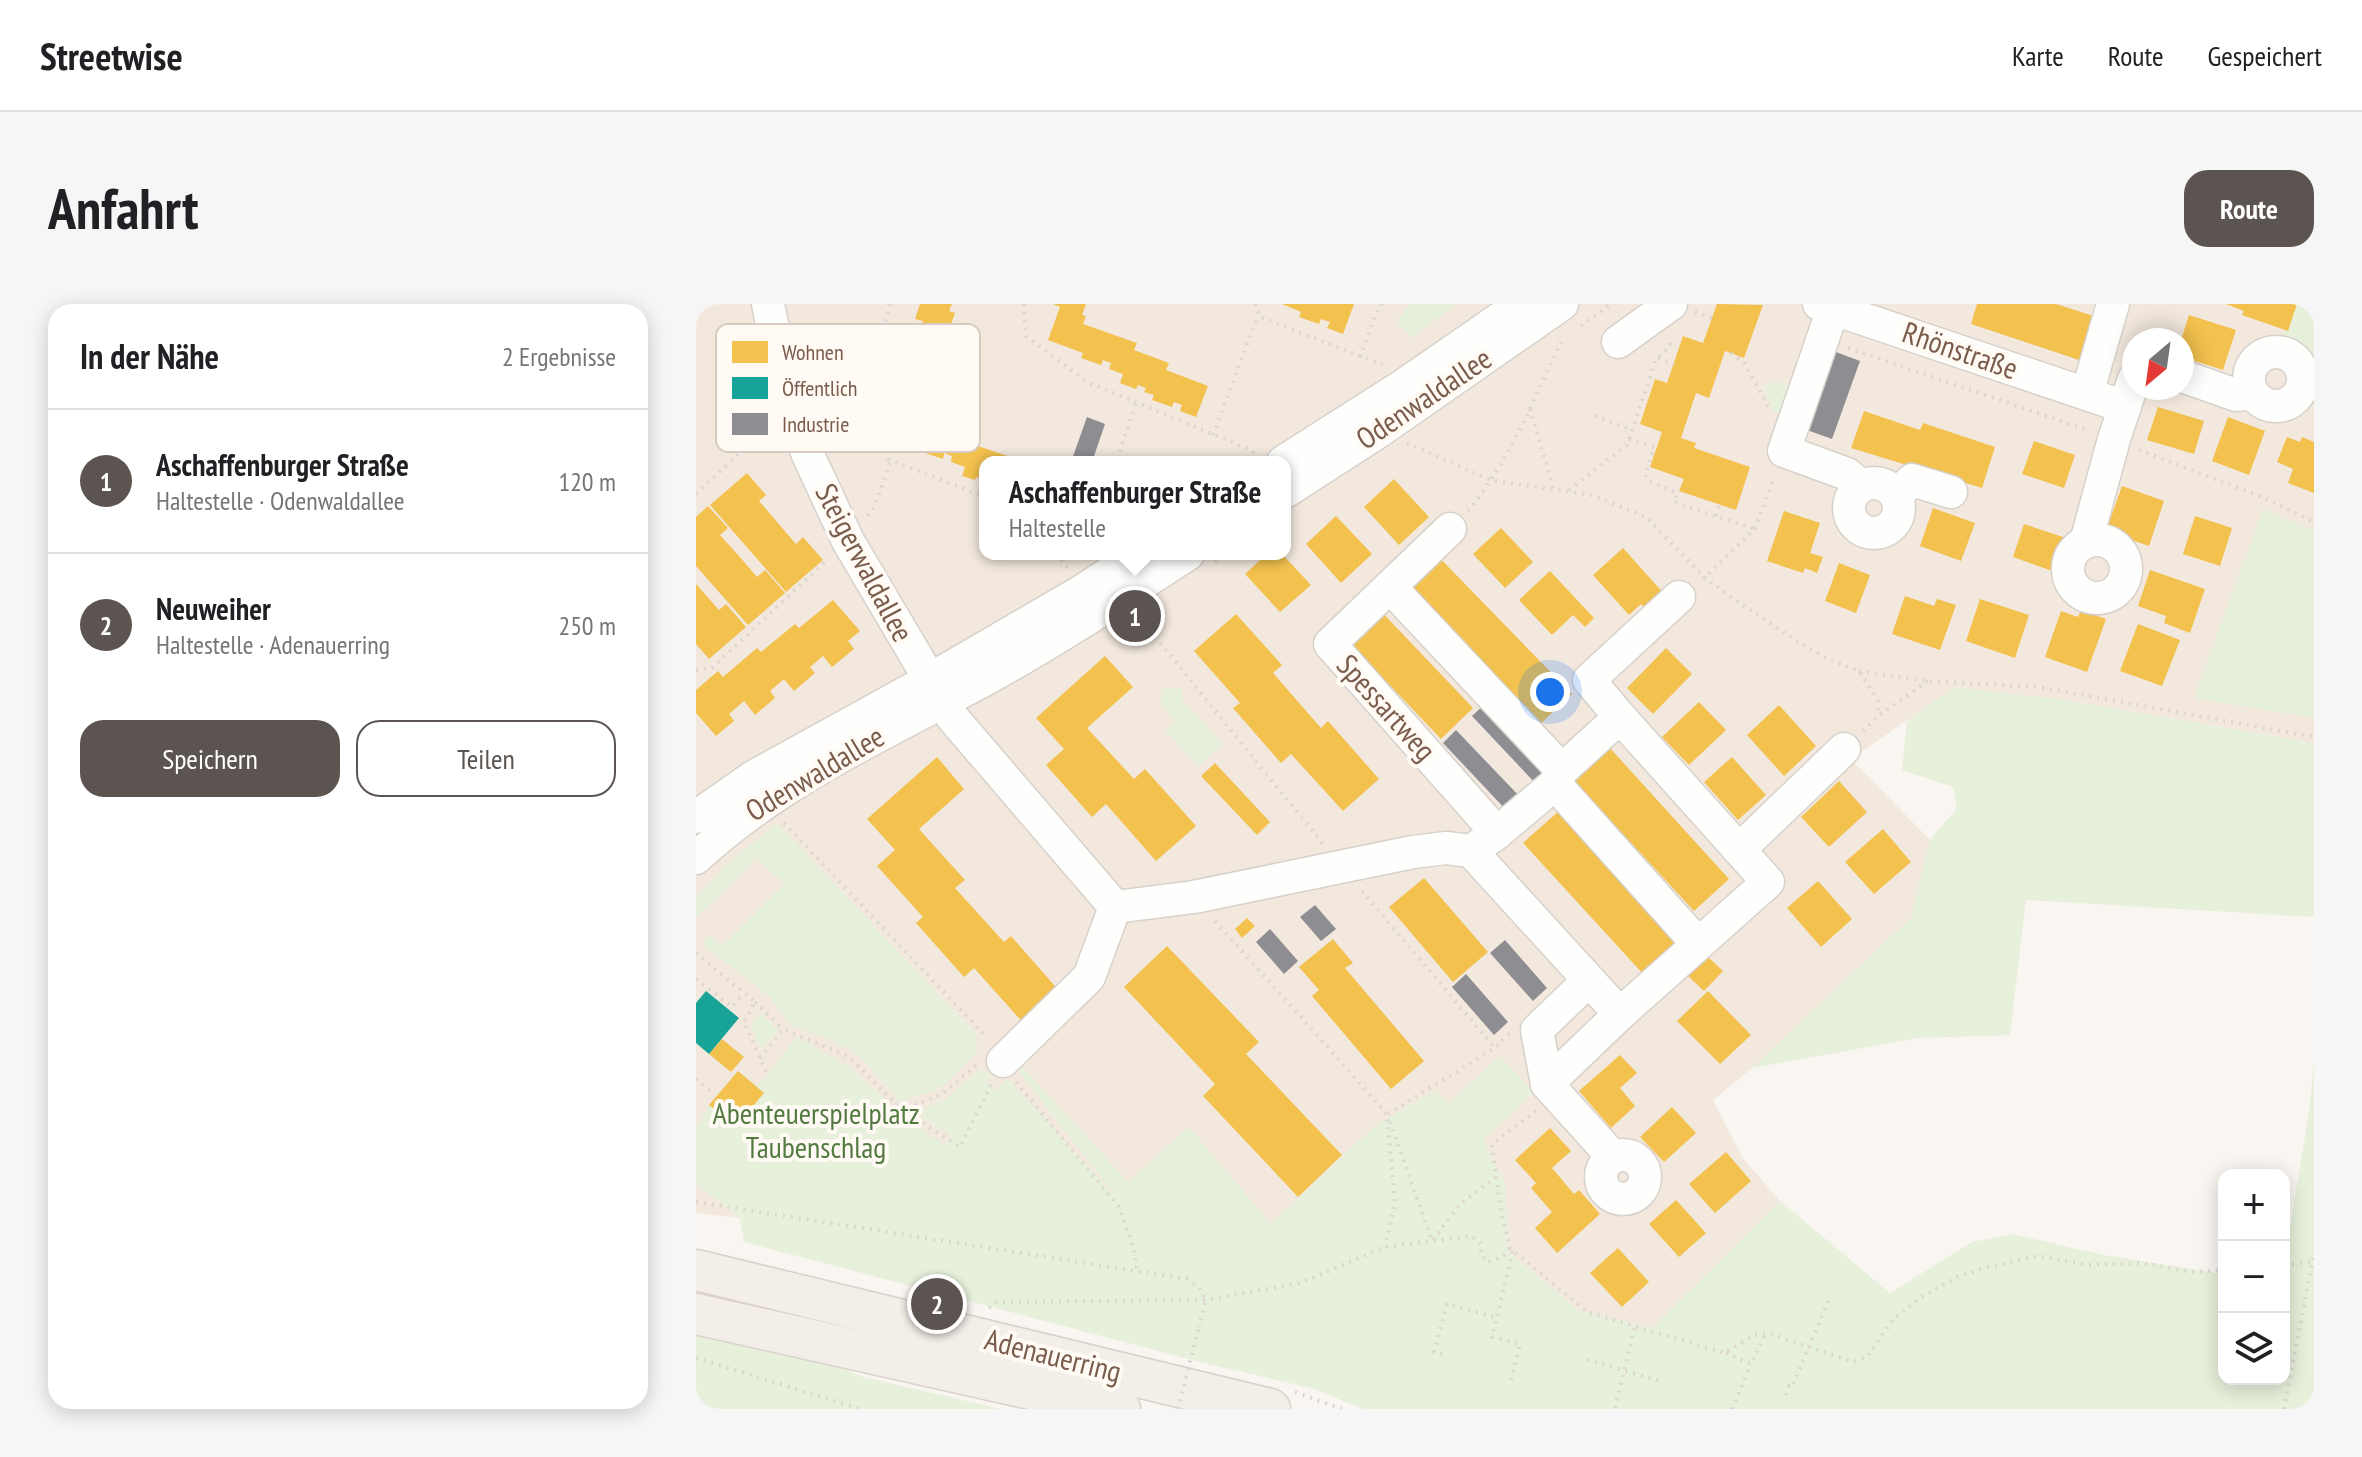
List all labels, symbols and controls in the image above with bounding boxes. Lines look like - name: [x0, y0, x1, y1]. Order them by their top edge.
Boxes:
- text: Streetwise: [40, 31, 183, 80]
- text: Karte: [2012, 37, 2064, 74]
- text: Route: [2108, 37, 2163, 74]
- text: Gespeichert: [2207, 37, 2322, 74]
- button: Route: [2184, 170, 2314, 247]
- text: Anfahrt: [48, 172, 199, 244]
- street label: Rhönstraße: [1898, 312, 2023, 387]
- legend: [716, 324, 980, 452]
- north arrow: [2122, 328, 2194, 400]
- text: In der Nähe: [80, 334, 219, 378]
- text: Wohnen: [782, 338, 844, 366]
- street label: Odenwaldallee: [1348, 338, 1498, 457]
- text: 2 Ergebnisse: [502, 340, 616, 373]
- text: Öffentlich: [782, 374, 857, 402]
- text: Industrie: [782, 410, 849, 438]
- text: Aschaffenburger Straße: [156, 445, 409, 484]
- popup: [979, 456, 1291, 560]
- text: 1: [100, 465, 112, 498]
- text: 120 m: [558, 465, 616, 498]
- text: Aschaffenburger Straße: [1009, 472, 1261, 511]
- street label: Steigerwaldallee: [807, 477, 923, 648]
- text: Haltestelle · Odenwaldallee: [156, 484, 404, 517]
- text: Haltestelle: [1009, 511, 1106, 544]
- pin: 1: [1109, 586, 1161, 646]
- text: Neuweiher: [156, 589, 271, 628]
- text: 2: [100, 609, 112, 642]
- text: 250 m: [558, 609, 616, 642]
- text: Haltestelle · Adenauerring: [156, 628, 390, 661]
- street label: Spessartweg: [1329, 646, 1445, 768]
- your location: [1530, 672, 1570, 712]
- street label: Odenwaldallee: [738, 716, 891, 829]
- button: Speichern: [80, 720, 340, 797]
- button: Teilen: [356, 720, 616, 797]
- park label: Abenteuerspielplatz Taubenschlag: [713, 1093, 919, 1166]
- map controls: [2218, 1169, 2290, 1385]
- button: +: [2218, 1169, 2290, 1241]
- button: −: [2218, 1241, 2290, 1313]
- pin: 2: [911, 1274, 963, 1334]
- button: layers: [2218, 1313, 2290, 1385]
- street label: Adenauerring: [981, 1319, 1126, 1390]

